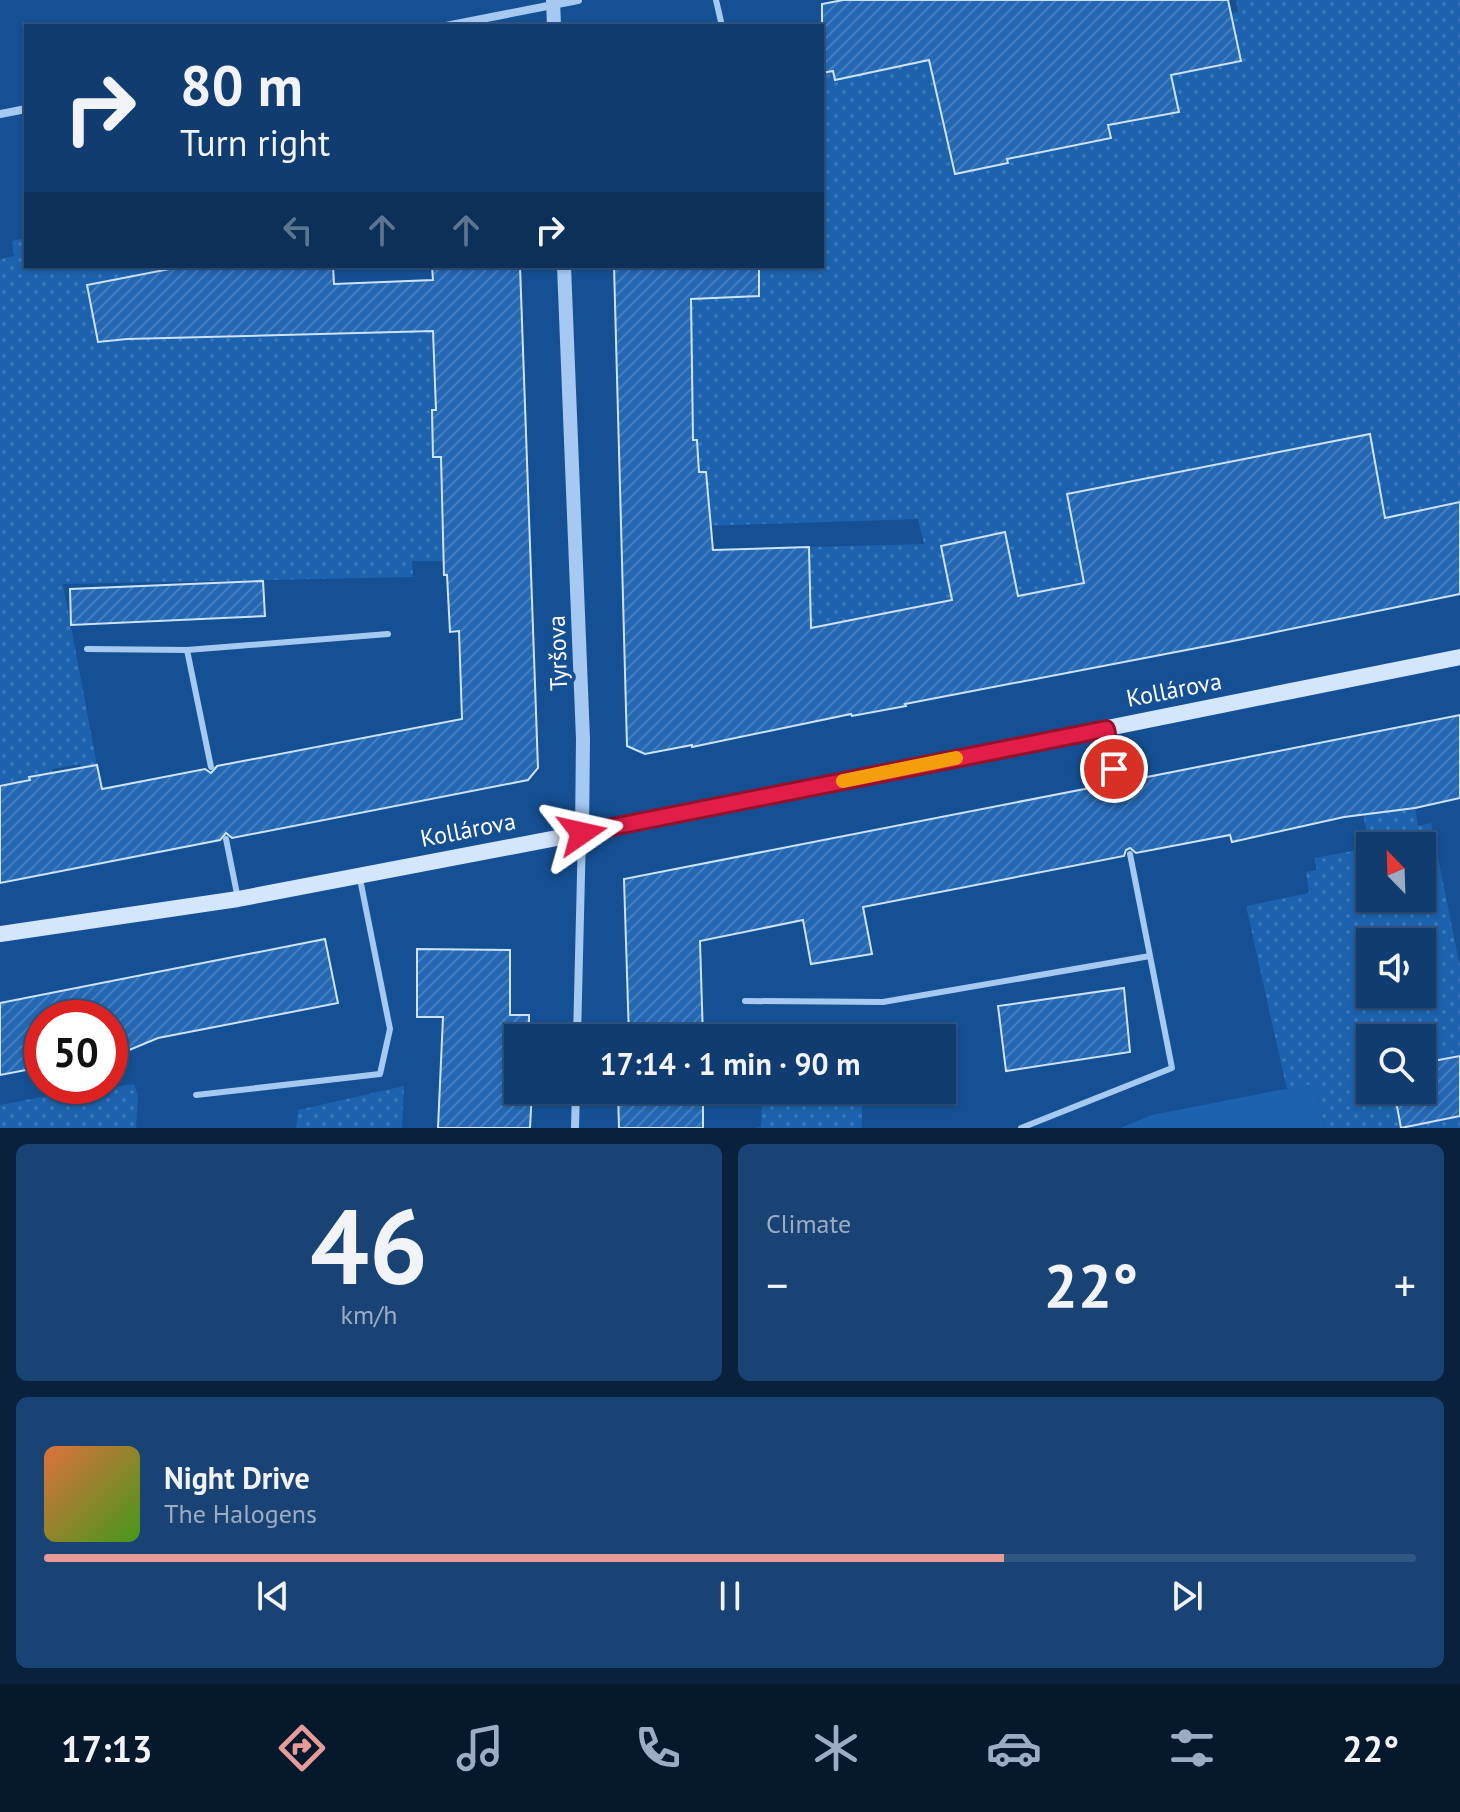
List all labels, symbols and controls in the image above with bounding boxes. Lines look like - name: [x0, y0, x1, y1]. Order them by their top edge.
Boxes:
- text: 80 m: [180, 49, 303, 121]
- icon: right: [48, 56, 152, 160]
- text: Turn right: [180, 119, 330, 166]
- icon: left: [276, 208, 320, 252]
- icon: ahead: [360, 208, 404, 252]
- icon: ahead: [444, 208, 488, 252]
- icon: right: [528, 208, 572, 252]
- street label: Tyršova: [541, 615, 574, 691]
- street label: Kollárova: [1124, 665, 1224, 714]
- pin: [1080, 735, 1148, 803]
- icon: arrive: [1092, 747, 1136, 791]
- position arrow: [540, 791, 624, 875]
- street label: Kollárova: [418, 805, 518, 854]
- north arrow: [1356, 832, 1436, 912]
- map controls: [1356, 832, 1436, 1104]
- button: sound: [1356, 928, 1436, 1008]
- speed limit sign: 50: [24, 1000, 128, 1104]
- button: search: [1356, 1024, 1436, 1104]
- text: 17:14 · 1 min · 90 m: [600, 1044, 860, 1083]
- text: 46: [310, 1178, 428, 1313]
- text: Climate: [766, 1207, 851, 1240]
- text: 22°: [1044, 1246, 1138, 1324]
- text: −: [766, 1256, 788, 1313]
- text: +: [1394, 1256, 1416, 1313]
- text: km/h: [341, 1298, 398, 1331]
- text: Night Drive: [164, 1458, 310, 1497]
- text: The Halogens: [164, 1497, 317, 1530]
- icon: previous: [251, 1574, 295, 1618]
- icon: pause: [708, 1574, 752, 1618]
- icon: next: [1165, 1574, 1209, 1618]
- icon: directions: [274, 1720, 330, 1776]
- icon: music: [452, 1720, 508, 1776]
- icon: phone: [630, 1720, 686, 1776]
- icon: climate: [808, 1720, 864, 1776]
- icon: car: [986, 1720, 1042, 1776]
- icon: filters: [1164, 1720, 1220, 1776]
- text: 17:13: [61, 1725, 152, 1772]
- text: 22°: [1342, 1725, 1399, 1772]

